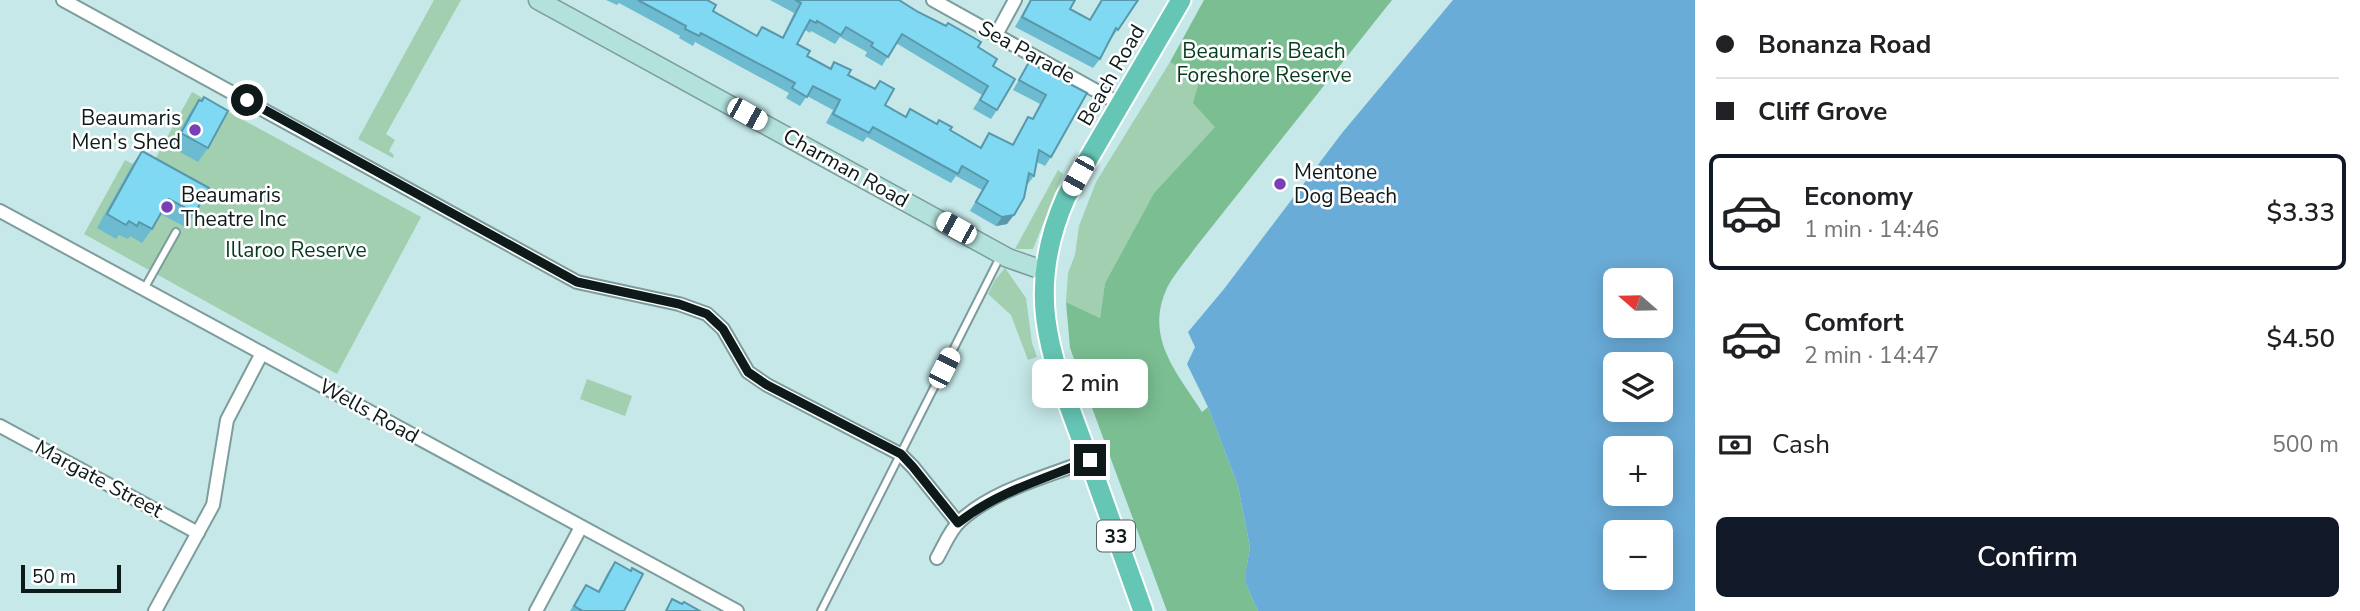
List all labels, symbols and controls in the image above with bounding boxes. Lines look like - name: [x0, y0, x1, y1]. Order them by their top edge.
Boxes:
- street label: Sea Parade: [974, 14, 1080, 90]
- street label: Beach Road: [1071, 19, 1151, 131]
- text: Bonanza Road: [1758, 27, 1931, 62]
- park label: Beaumaris Beach Foreshore Reserve: [1176, 37, 1352, 89]
- route start: [231, 84, 263, 116]
- text: Cliff Grove: [1758, 94, 1887, 129]
- car: [724, 95, 771, 133]
- place label: Beaumaris Men's Shed: [72, 104, 181, 156]
- marker: Beaumaris Men's Shed: [187, 122, 203, 138]
- street label: Charman Road: [778, 122, 914, 214]
- car: [1059, 153, 1098, 199]
- place label: Mentone Dog Beach: [1294, 158, 1397, 210]
- marker: Mentone Dog Beach: [1272, 176, 1288, 192]
- text: Economy: [1804, 179, 1913, 214]
- place label: Beaumaris Theatre Inc: [181, 181, 286, 233]
- icon: car: [1720, 181, 1783, 244]
- text: $3.33: [2266, 195, 2335, 230]
- marker: Beaumaris Theatre Inc: [159, 199, 175, 215]
- car: [933, 209, 980, 247]
- text: 1 min · 14:46: [1804, 214, 1939, 245]
- park label: Illaroo Reserve: [225, 236, 367, 264]
- north arrow: [1603, 268, 1673, 338]
- map controls: [1603, 268, 1673, 590]
- text: Comfort: [1804, 305, 1904, 340]
- icon: car: [1720, 307, 1783, 370]
- text: $4.50: [2266, 321, 2335, 356]
- text: 2 min · 14:47: [1804, 340, 1939, 371]
- car: [926, 345, 963, 391]
- button: layers: [1603, 352, 1673, 422]
- callout: 2 min: [1032, 358, 1148, 407]
- text: 2 min: [1061, 368, 1119, 399]
- street label: Wells Road: [314, 372, 424, 450]
- icon: cash: [1716, 426, 1754, 464]
- text: Cash: [1772, 427, 1830, 462]
- text: 500 m: [2272, 429, 2339, 460]
- street label: Margate Street: [30, 434, 168, 525]
- button: +: [1603, 436, 1673, 506]
- route end: [1074, 444, 1106, 476]
- button: Confirm: [1716, 517, 2339, 597]
- road number: 33: [1097, 520, 1135, 552]
- button: −: [1603, 520, 1673, 590]
- scale bar: [21, 562, 121, 594]
- text: 50 m: [32, 564, 76, 590]

